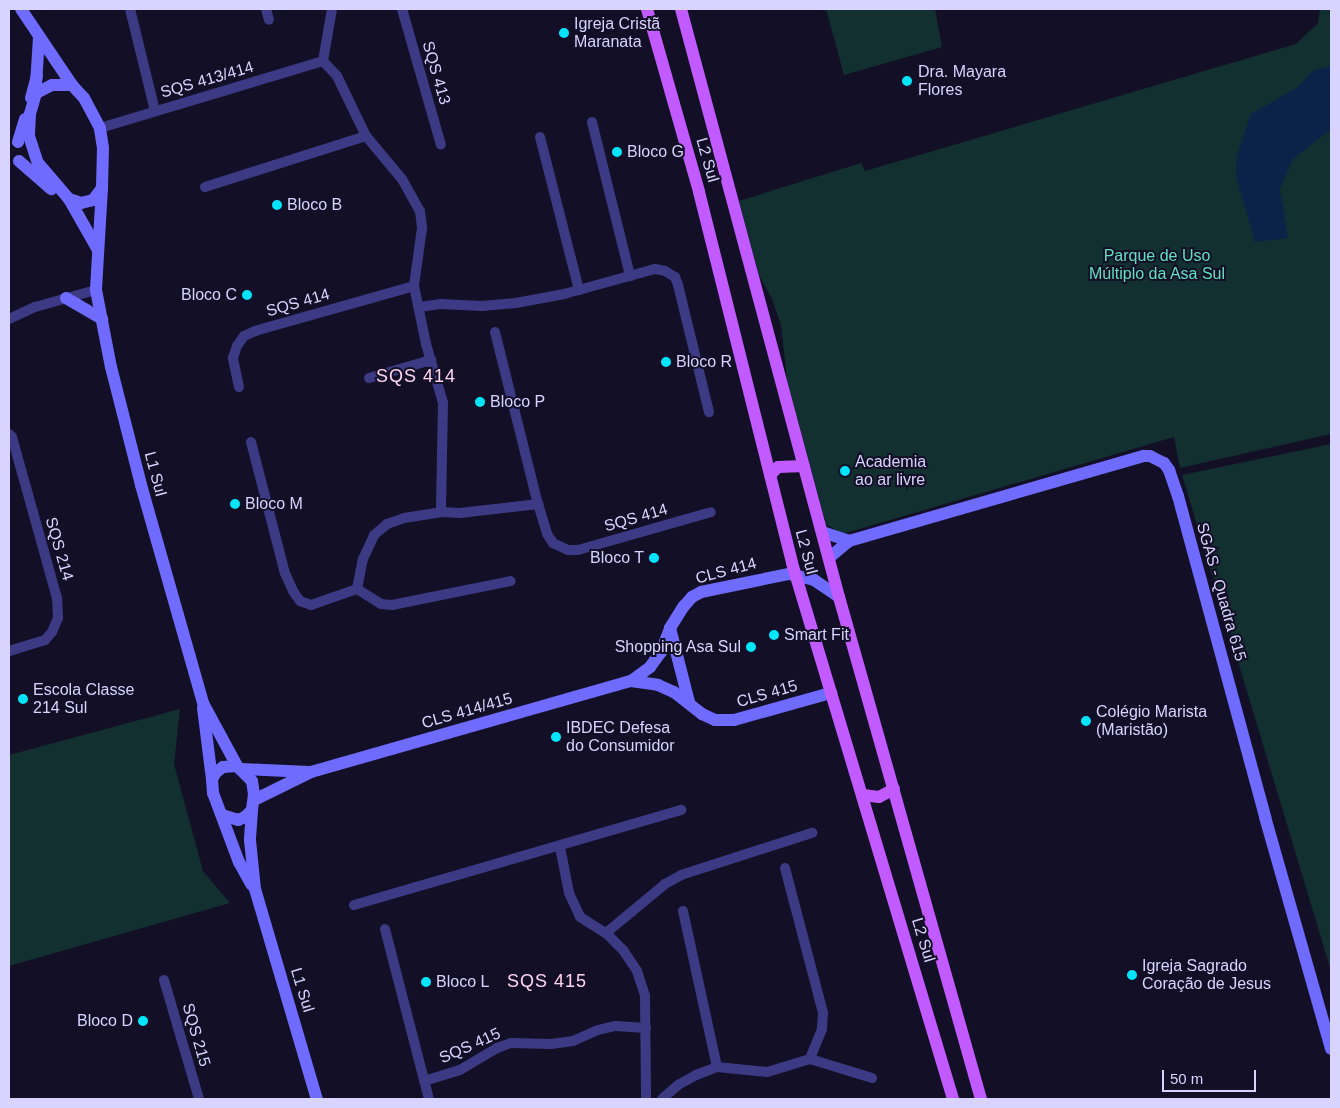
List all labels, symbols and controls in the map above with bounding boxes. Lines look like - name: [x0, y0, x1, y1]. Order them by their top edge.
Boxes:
- place label: Igreja Cristã Maranata: [574, 14, 660, 52]
- marker: Igreja Cristã Maranata: [558, 27, 570, 39]
- street label: SQS 413: [418, 39, 454, 107]
- street label: SQS 413/414: [158, 58, 256, 102]
- place label: Dra. Mayara Flores: [918, 62, 1006, 100]
- marker: Dra. Mayara Flores: [900, 74, 914, 88]
- street label: L2 Sul: [692, 136, 722, 184]
- place label: Bloco G: [627, 142, 684, 162]
- marker: Bloco G: [611, 146, 623, 158]
- place label: Bloco B: [287, 195, 342, 215]
- marker: Bloco B: [271, 199, 283, 211]
- park label: Parque de Uso Múltiplo da Asa Sul: [1089, 246, 1225, 284]
- place label: Bloco C: [181, 285, 237, 305]
- street label: SQS 414: [264, 285, 332, 321]
- marker: Bloco C: [241, 289, 253, 301]
- place label: Bloco R: [676, 352, 732, 372]
- marker: Bloco R: [660, 356, 672, 368]
- district label: SQS 414: [375, 365, 457, 387]
- place label: Bloco P: [490, 392, 545, 412]
- marker: Bloco P: [474, 396, 486, 408]
- street label: L1 Sul: [140, 450, 170, 498]
- place label: Academia ao ar livre: [855, 452, 926, 490]
- marker: Academia ao ar livre: [839, 465, 851, 477]
- place label: Bloco M: [245, 494, 303, 514]
- marker: Bloco M: [229, 498, 241, 510]
- street label: SQS 414: [602, 500, 670, 536]
- street label: SQS 214: [41, 515, 77, 583]
- street label: SGAS - Quadra 615: [1192, 521, 1250, 663]
- street label: L2 Sul: [791, 528, 821, 576]
- place label: Bloco T: [590, 548, 644, 568]
- marker: Bloco T: [648, 552, 660, 564]
- street label: CLS 414: [693, 554, 759, 588]
- place label: Smart Fit: [784, 625, 849, 645]
- marker: Smart Fit: [768, 629, 780, 641]
- place label: Shopping Asa Sul: [614, 637, 741, 657]
- marker: Shopping Asa Sul: [745, 641, 757, 653]
- street label: CLS 415: [734, 676, 800, 712]
- place label: Escola Classe 214 Sul: [33, 680, 134, 718]
- street label: CLS 414/415: [419, 689, 515, 733]
- marker: Escola Classe 214 Sul: [17, 693, 29, 705]
- place label: Colégio Marista (Maristão): [1096, 702, 1207, 740]
- marker: Colégio Marista (Maristão): [1080, 715, 1092, 727]
- place label: IBDEC Defesa do Consumidor: [566, 718, 674, 756]
- marker: IBDEC Defesa do Consumidor: [550, 731, 562, 743]
- street label: L2 Sul: [907, 916, 939, 964]
- place label: Igreja Sagrado Coração de Jesus: [1142, 956, 1271, 994]
- street label: L1 Sul: [286, 966, 318, 1014]
- marker: Igreja Sagrado Coração de Jesus: [1126, 969, 1138, 981]
- district label: SQS 415: [506, 970, 588, 992]
- place label: Bloco L: [436, 972, 489, 992]
- marker: Bloco L: [420, 976, 432, 988]
- street label: SQS 215: [178, 1001, 214, 1069]
- place label: Bloco D: [77, 1011, 133, 1031]
- marker: Bloco D: [137, 1015, 149, 1027]
- street label: SQS 415: [436, 1024, 504, 1068]
- scale bar: [1165, 1060, 1259, 1092]
- text: 50 m: [1170, 1070, 1203, 1087]

